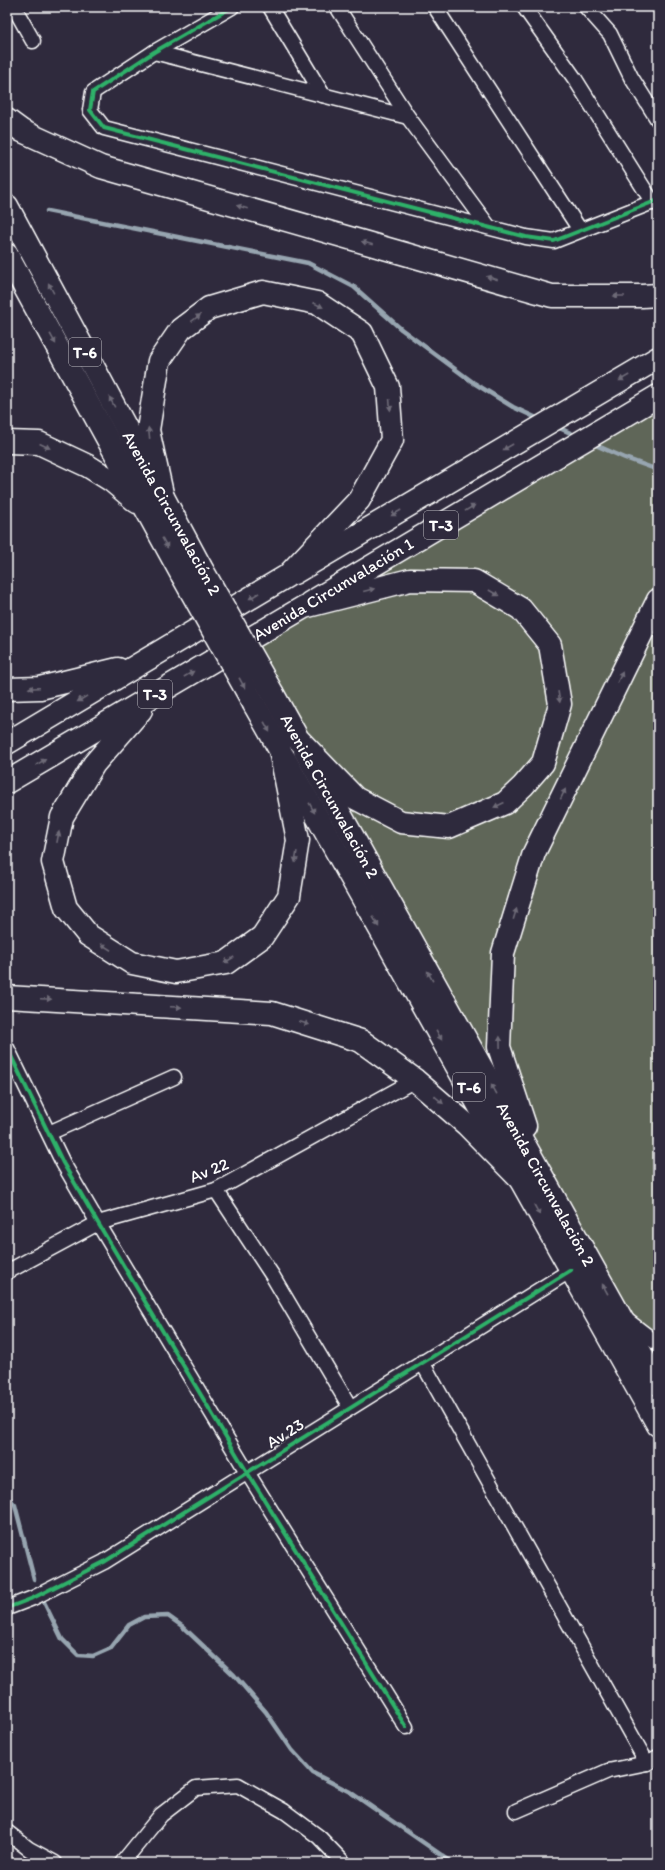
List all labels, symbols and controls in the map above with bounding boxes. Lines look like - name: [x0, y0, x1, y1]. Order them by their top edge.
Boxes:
- one-way arrow: [235, 204, 247, 210]
- one-way arrow: [360, 239, 373, 245]
- one-way arrow: [485, 275, 497, 281]
- one-way arrow: [47, 282, 54, 294]
- one-way arrow: [612, 293, 625, 299]
- one-way arrow: [312, 302, 324, 308]
- one-way arrow: [190, 314, 201, 323]
- one-way arrow: [49, 333, 56, 345]
- road number: T-6: [69, 338, 101, 366]
- one-way arrow: [619, 374, 629, 382]
- one-way arrow: [109, 396, 115, 408]
- one-way arrow: [386, 399, 393, 411]
- one-way arrow: [146, 427, 152, 439]
- street label: Avenida Circunvalación 2: [119, 428, 225, 599]
- one-way arrow: [40, 443, 51, 449]
- one-way arrow: [502, 443, 514, 450]
- one-way arrow: [465, 504, 475, 512]
- one-way arrow: [390, 509, 402, 516]
- road number: T-3: [424, 511, 458, 539]
- street label: Avenida Circunvalación 1: [249, 533, 417, 645]
- one-way arrow: [161, 537, 168, 549]
- one-way arrow: [363, 587, 375, 593]
- one-way arrow: [488, 590, 500, 597]
- one-way arrow: [248, 593, 260, 600]
- one-way arrow: [183, 671, 195, 678]
- one-way arrow: [617, 671, 624, 683]
- one-way arrow: [239, 677, 246, 689]
- road number: T-3: [138, 680, 172, 708]
- one-way arrow: [27, 685, 40, 691]
- one-way arrow: [556, 691, 562, 703]
- one-way arrow: [76, 695, 88, 702]
- street label: Avenida Circunvalación 2: [277, 711, 383, 882]
- one-way arrow: [264, 721, 270, 733]
- one-way arrow: [35, 758, 47, 765]
- one-way arrow: [560, 788, 566, 799]
- one-way arrow: [309, 802, 316, 814]
- one-way arrow: [494, 802, 505, 808]
- one-way arrow: [55, 831, 61, 843]
- one-way arrow: [293, 850, 299, 863]
- one-way arrow: [513, 908, 519, 920]
- one-way arrow: [373, 916, 379, 927]
- one-way arrow: [101, 943, 111, 951]
- one-way arrow: [223, 957, 235, 964]
- one-way arrow: [427, 970, 434, 982]
- one-way arrow: [40, 996, 53, 1002]
- one-way arrow: [170, 1003, 182, 1010]
- one-way arrow: [298, 1020, 310, 1026]
- one-way arrow: [436, 1029, 443, 1041]
- one-way arrow: [497, 1035, 503, 1048]
- road number: T-6: [453, 1073, 485, 1101]
- one-way arrow: [490, 1084, 497, 1095]
- one-way arrow: [434, 1096, 444, 1105]
- street label: Avenida Circunvalación 2: [493, 1099, 599, 1270]
- street label: Av 22: [187, 1153, 231, 1187]
- one-way arrow: [534, 1204, 541, 1215]
- one-way arrow: [601, 1283, 608, 1294]
- street label: Av 23: [263, 1414, 307, 1452]

